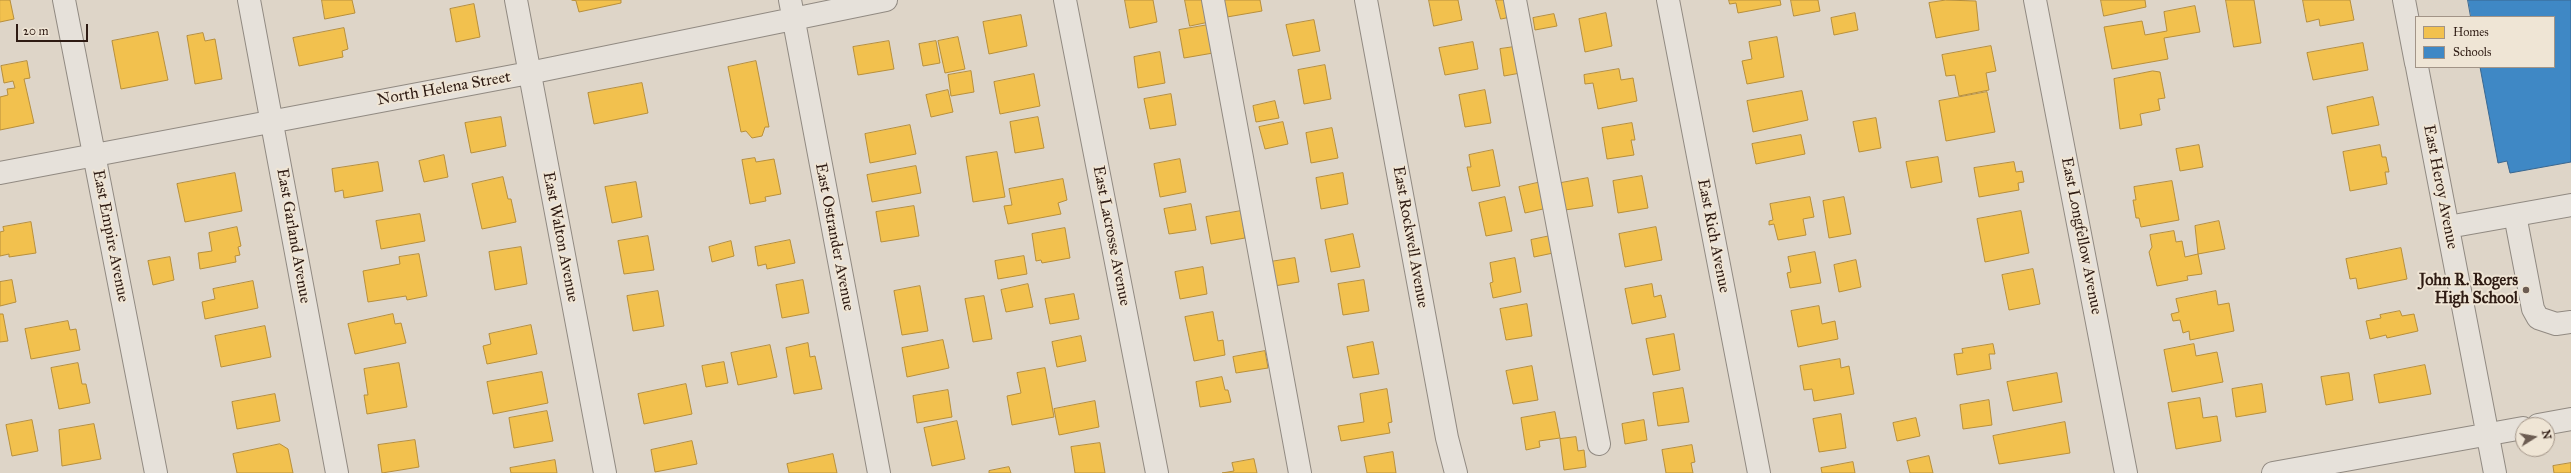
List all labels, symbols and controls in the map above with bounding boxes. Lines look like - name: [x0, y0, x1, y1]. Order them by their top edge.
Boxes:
- scale bar: [18, 16, 90, 42]
- legend: [2415, 16, 2555, 68]
- text: 20 m: [23, 24, 49, 38]
- text: Homes: [2453, 25, 2489, 39]
- text: Schools: [2453, 45, 2491, 59]
- street label: North Helena Street: [376, 68, 512, 110]
- street label: East Heroy Avenue: [2419, 123, 2461, 251]
- street label: East Longfellow Avenue: [2056, 156, 2106, 316]
- street label: East Ostrander Avenue: [810, 161, 858, 313]
- street label: East Lacrosse Avenue: [1088, 164, 1134, 308]
- street label: East Rockwell Avenue: [1388, 165, 1432, 309]
- street label: East Garland Avenue: [272, 167, 314, 305]
- street label: East Empire Avenue: [88, 168, 132, 304]
- street label: East Walton Avenue: [538, 170, 582, 304]
- street label: East Rich Avenue: [1693, 177, 1733, 295]
- place label: John R. Rogers High School: [2419, 271, 2518, 309]
- marker: John R. Rogers High School: [2521, 285, 2531, 295]
- north arrow: [2515, 417, 2555, 457]
- text: N: [2539, 429, 2554, 441]

